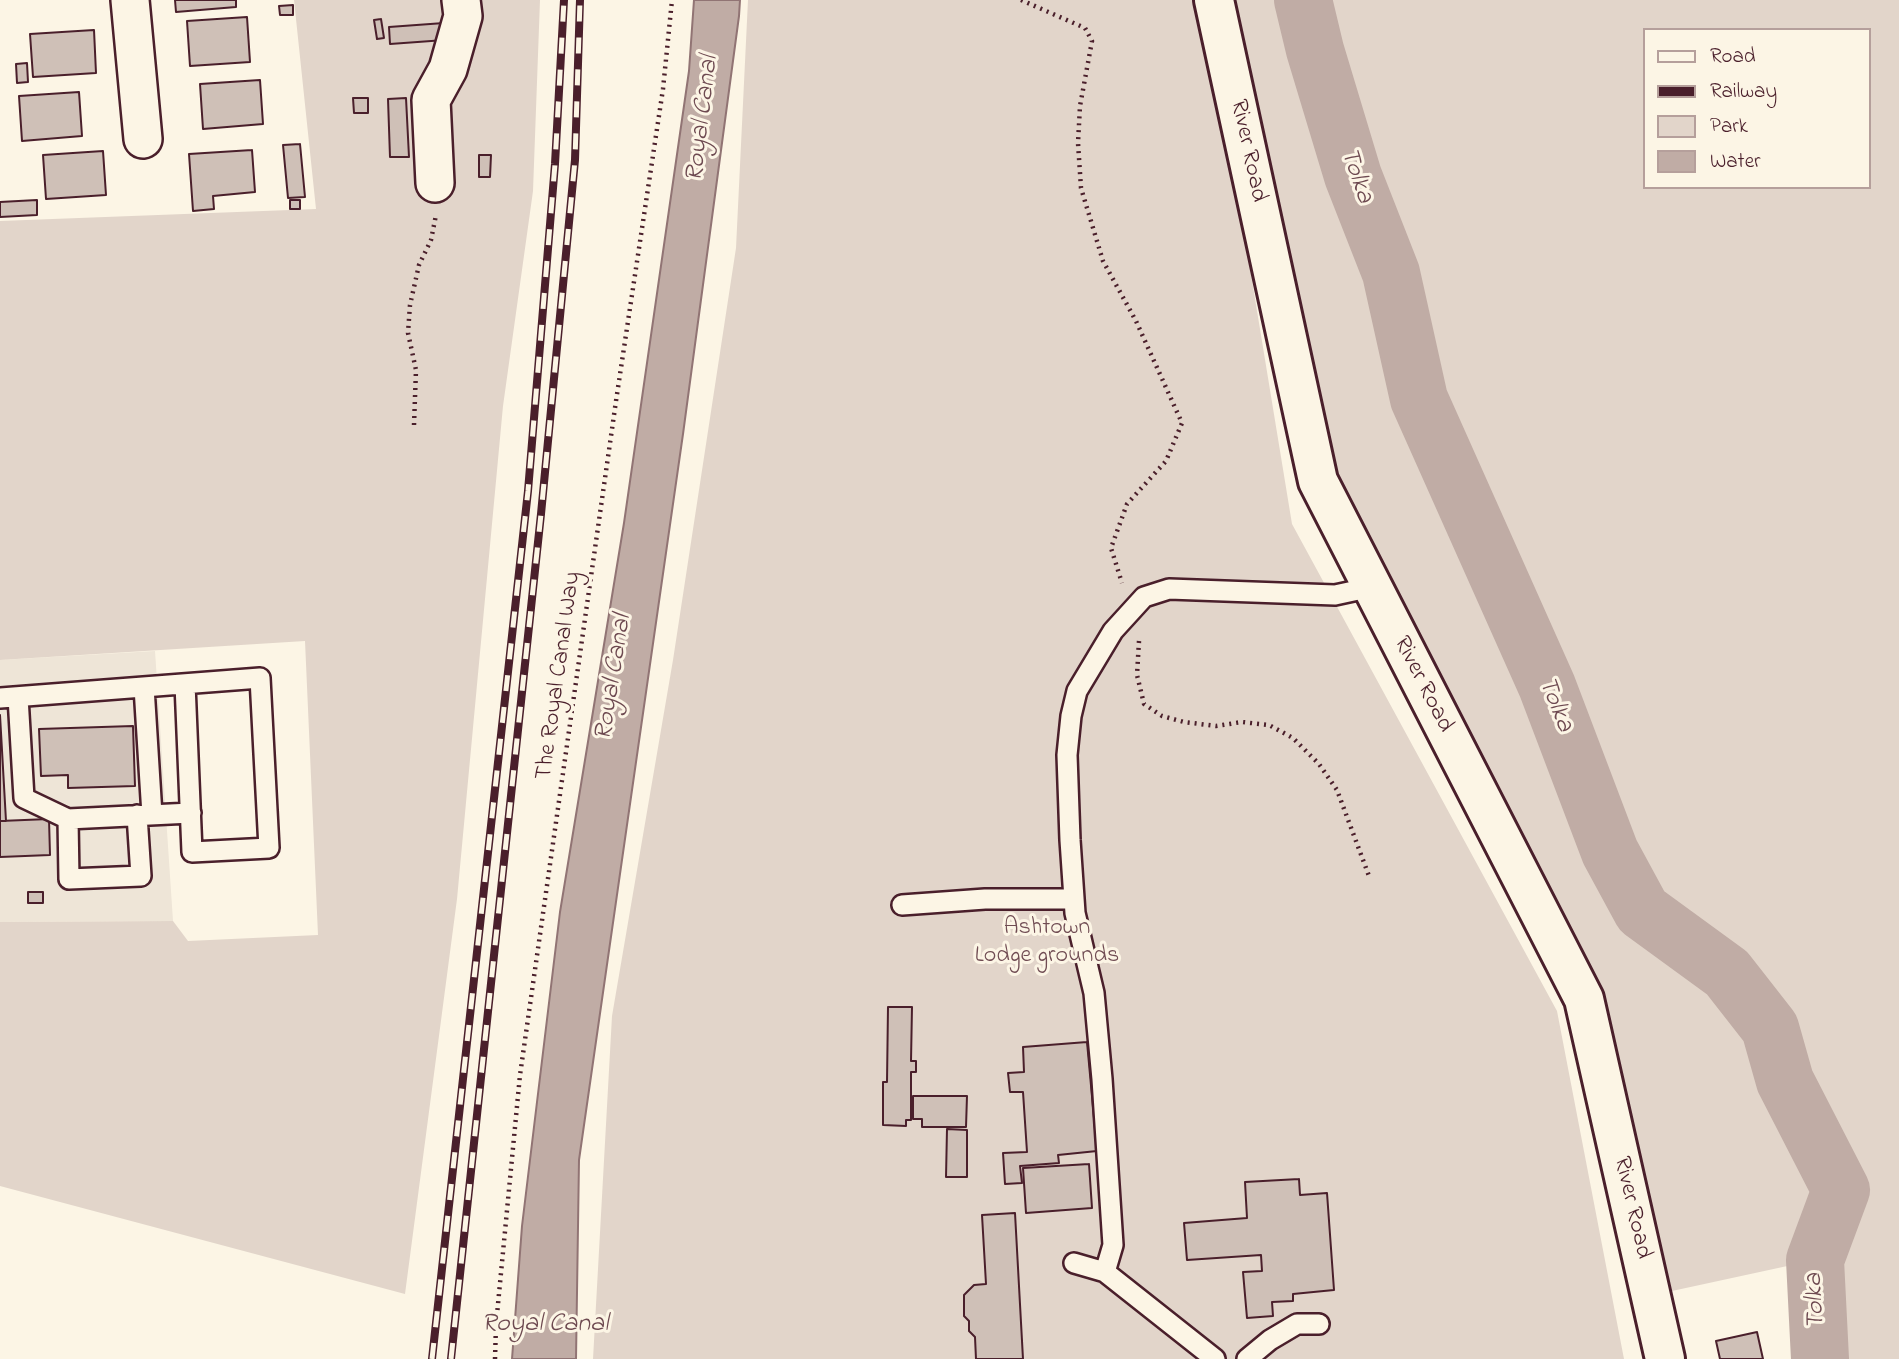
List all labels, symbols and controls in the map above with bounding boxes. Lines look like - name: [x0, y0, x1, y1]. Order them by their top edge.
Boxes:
- legend: [1644, 28, 1871, 189]
- text: Road: [1710, 42, 1756, 72]
- water label: Royal Canal: [681, 54, 727, 184]
- text: Railway: [1710, 77, 1777, 107]
- street label: River Road: [1222, 97, 1272, 205]
- text: Park: [1710, 112, 1748, 142]
- water label: Tolka: [1331, 144, 1379, 208]
- text: Water: [1710, 147, 1761, 177]
- street label: The Royal Canal Way: [531, 570, 589, 782]
- water label: Royal Canal: [590, 613, 640, 743]
- street label: River Road: [1386, 632, 1458, 738]
- water label: Tolka: [1529, 673, 1579, 737]
- park label: Ashtown Lodge grounds: [975, 915, 1119, 971]
- street label: River Road: [1605, 1154, 1657, 1262]
- water label: Tolka: [1800, 1272, 1834, 1330]
- water label: Royal Canal: [482, 1310, 608, 1342]

